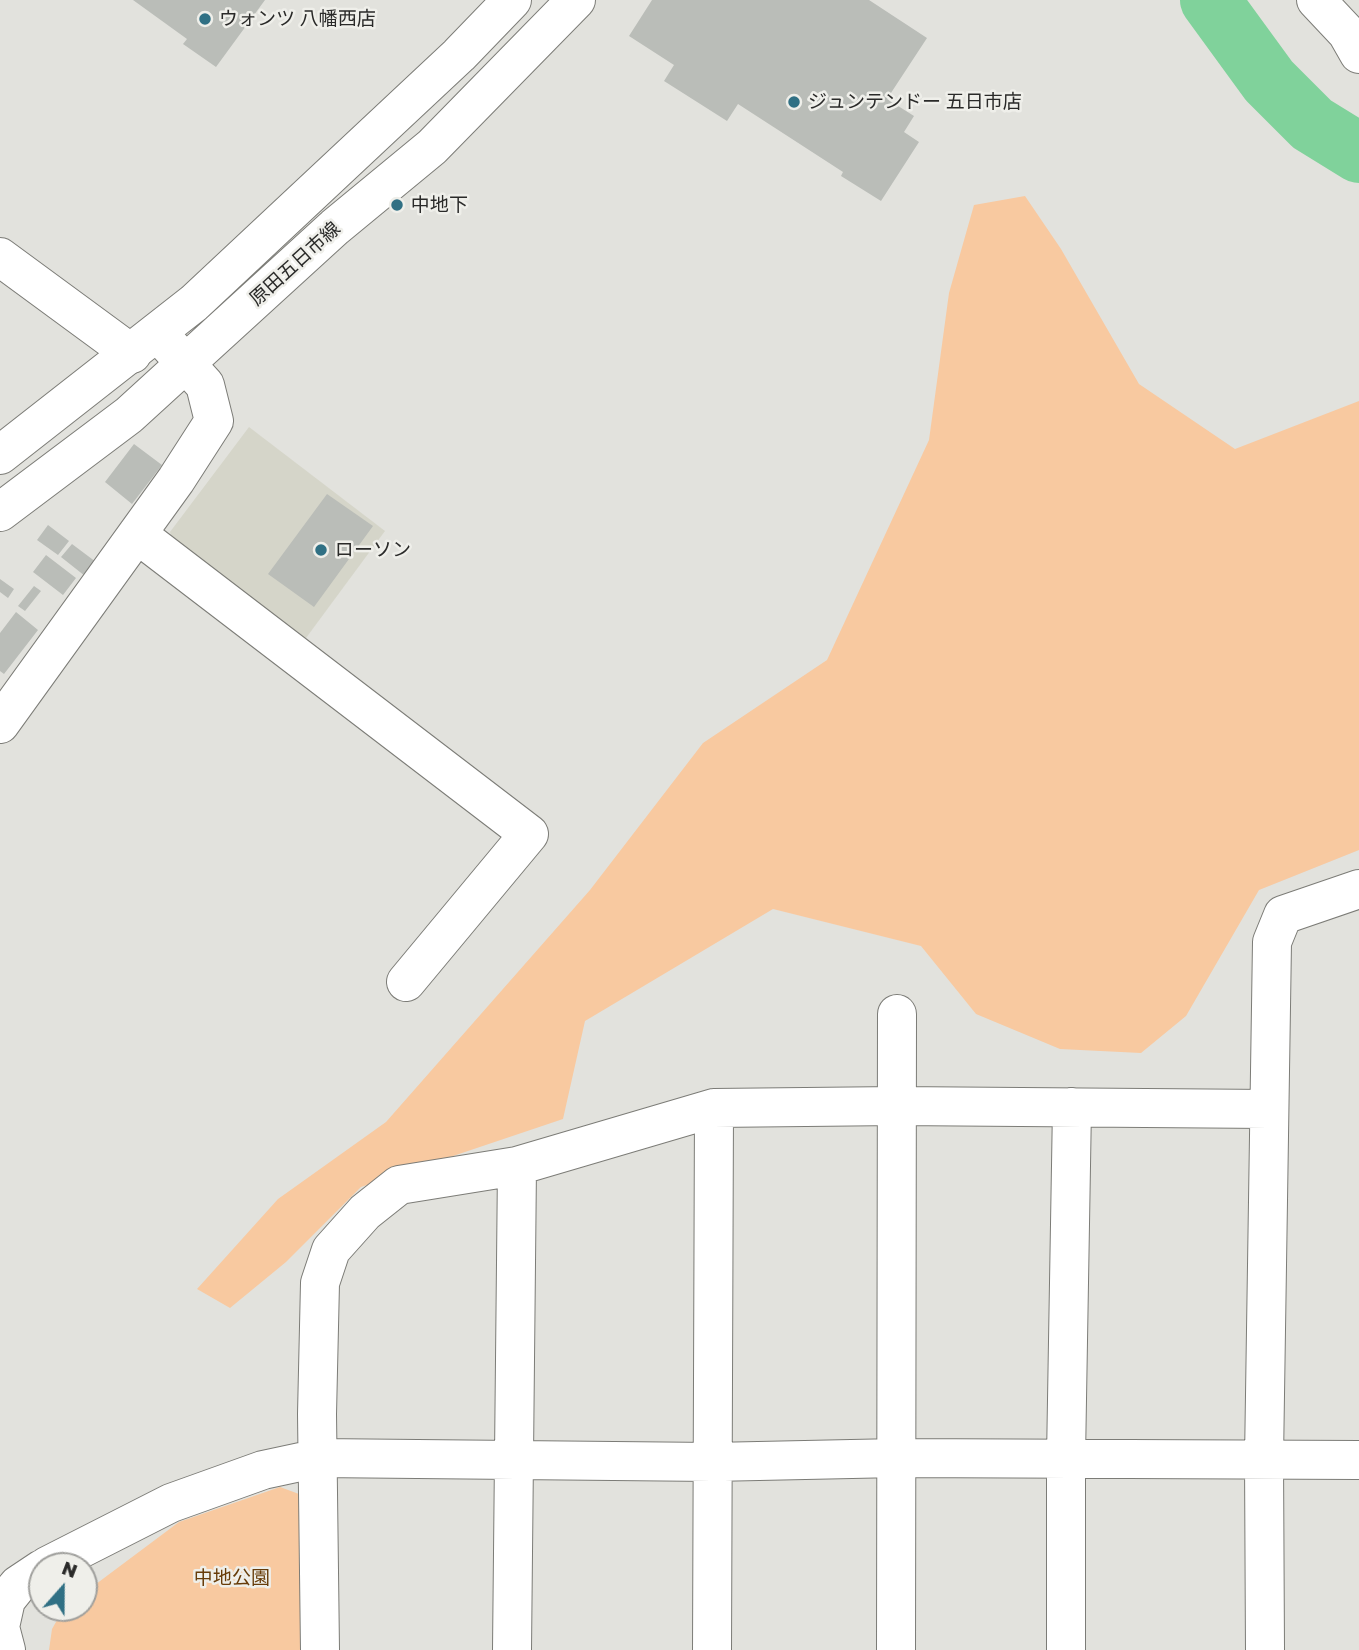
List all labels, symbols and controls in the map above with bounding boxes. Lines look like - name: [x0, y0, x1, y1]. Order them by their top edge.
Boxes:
- place label: ウォンツ 八幡西店: [219, 8, 376, 30]
- marker: ウォンツ 八幡西店: [197, 11, 213, 27]
- place label: ジュンテンドー 五日市店: [808, 91, 1022, 113]
- marker: ジュンテンドー 五日市店: [786, 94, 802, 110]
- place label: 中地下: [411, 194, 468, 216]
- marker: 中地下: [389, 197, 405, 213]
- street label: 原田五日市線: [245, 217, 345, 311]
- place label: ローソン: [335, 539, 411, 561]
- marker: ローソン: [313, 542, 329, 558]
- north arrow: [28, 1552, 98, 1622]
- text: N: [59, 1555, 81, 1582]
- park label: 中地公園: [194, 1567, 270, 1589]

